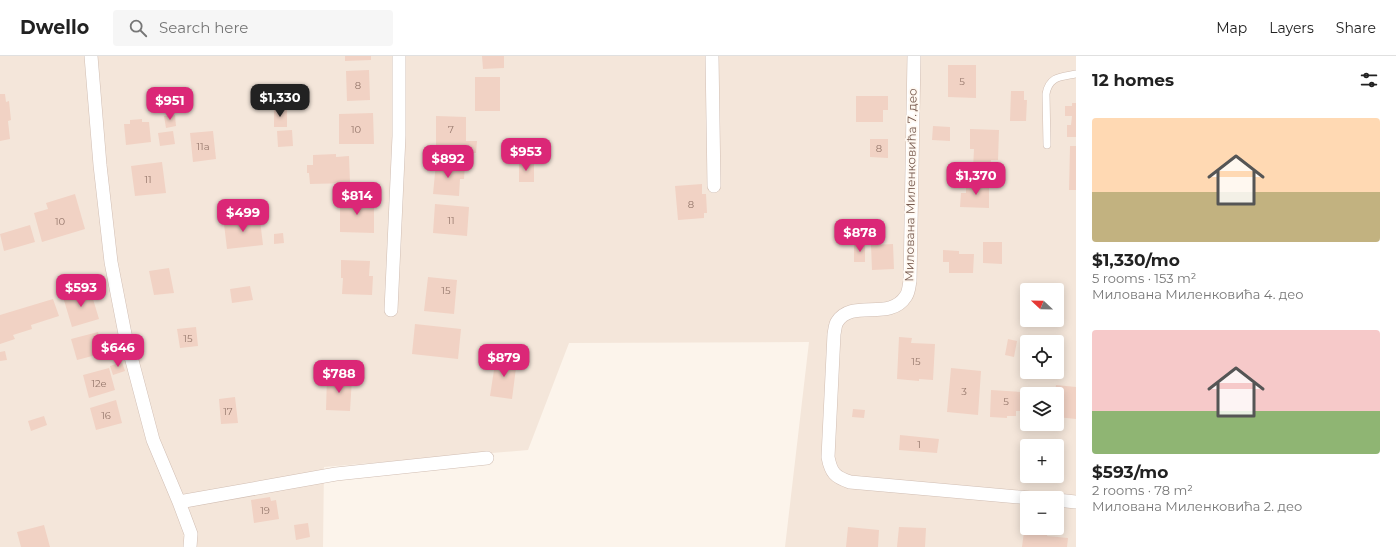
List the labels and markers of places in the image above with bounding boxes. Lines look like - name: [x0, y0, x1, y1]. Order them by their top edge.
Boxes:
- pin: $1,330: [247, 84, 313, 118]
- pin: $951: [146, 87, 194, 121]
- pin: $953: [502, 138, 550, 172]
- pin: $892: [424, 145, 472, 179]
- pin: $1,370: [943, 162, 1009, 196]
- pin: $814: [333, 182, 381, 216]
- pin: $499: [219, 199, 267, 233]
- pin: $878: [836, 219, 884, 253]
- pin: $593: [57, 274, 105, 308]
- pin: $646: [94, 334, 142, 368]
- pin: $879: [480, 344, 528, 378]
- pin: $788: [315, 360, 363, 394]

